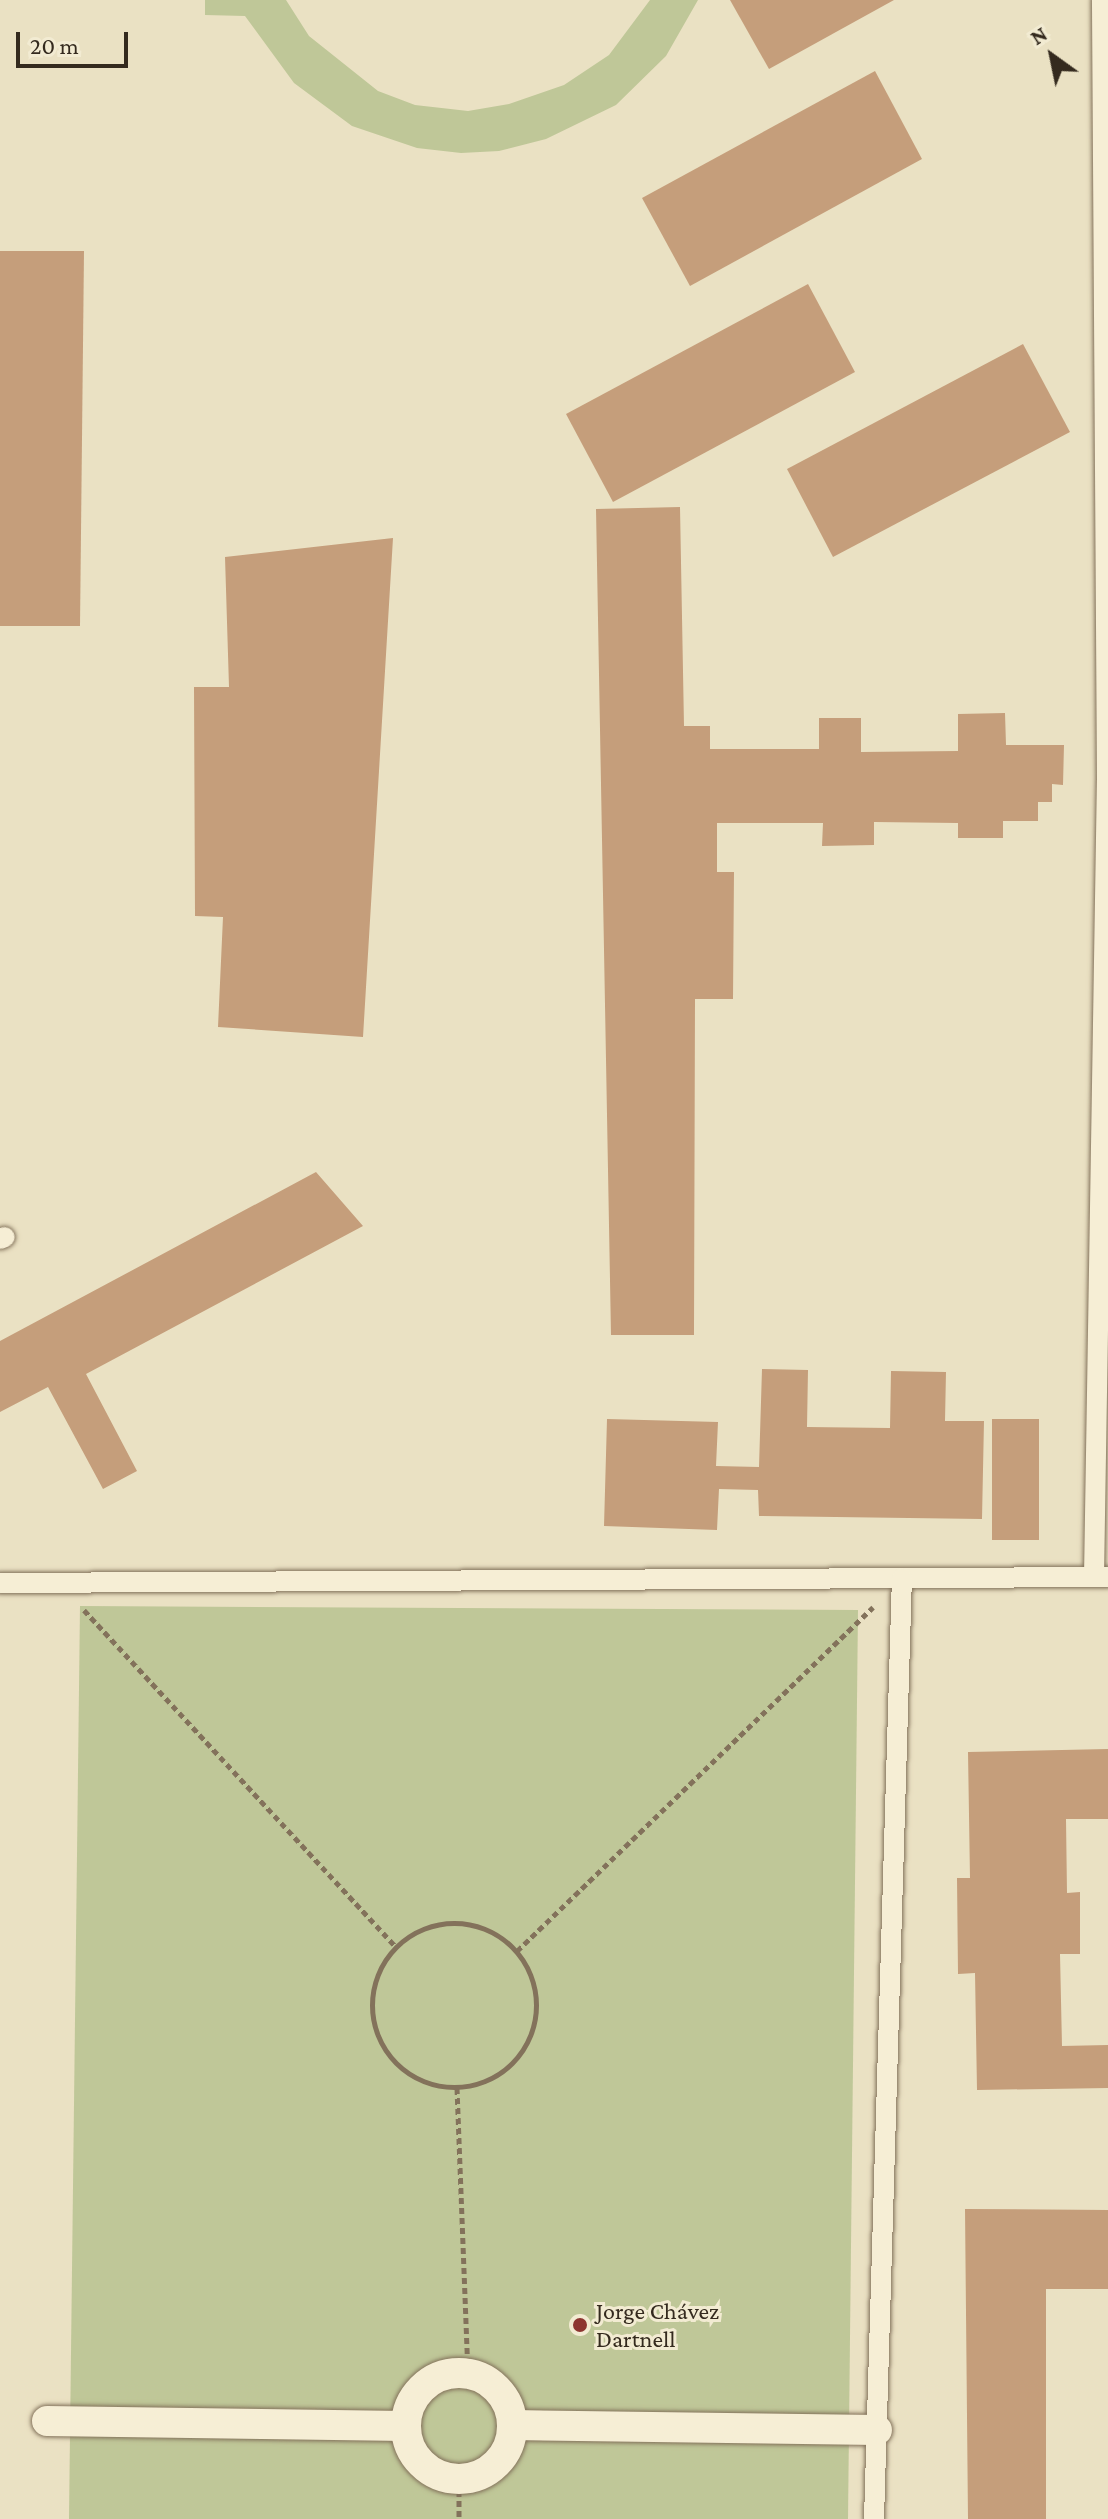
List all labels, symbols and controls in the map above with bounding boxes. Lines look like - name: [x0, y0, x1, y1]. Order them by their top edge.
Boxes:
- scale bar: [20, 16, 132, 66]
- north arrow: [1012, 16, 1092, 96]
- text: N: [1026, 21, 1052, 50]
- text: 20 m: [30, 32, 79, 59]
- place label: Jorge Chávez Dartnell: [596, 2297, 719, 2353]
- marker: Jorge Chávez Dartnell: [571, 2316, 589, 2334]

